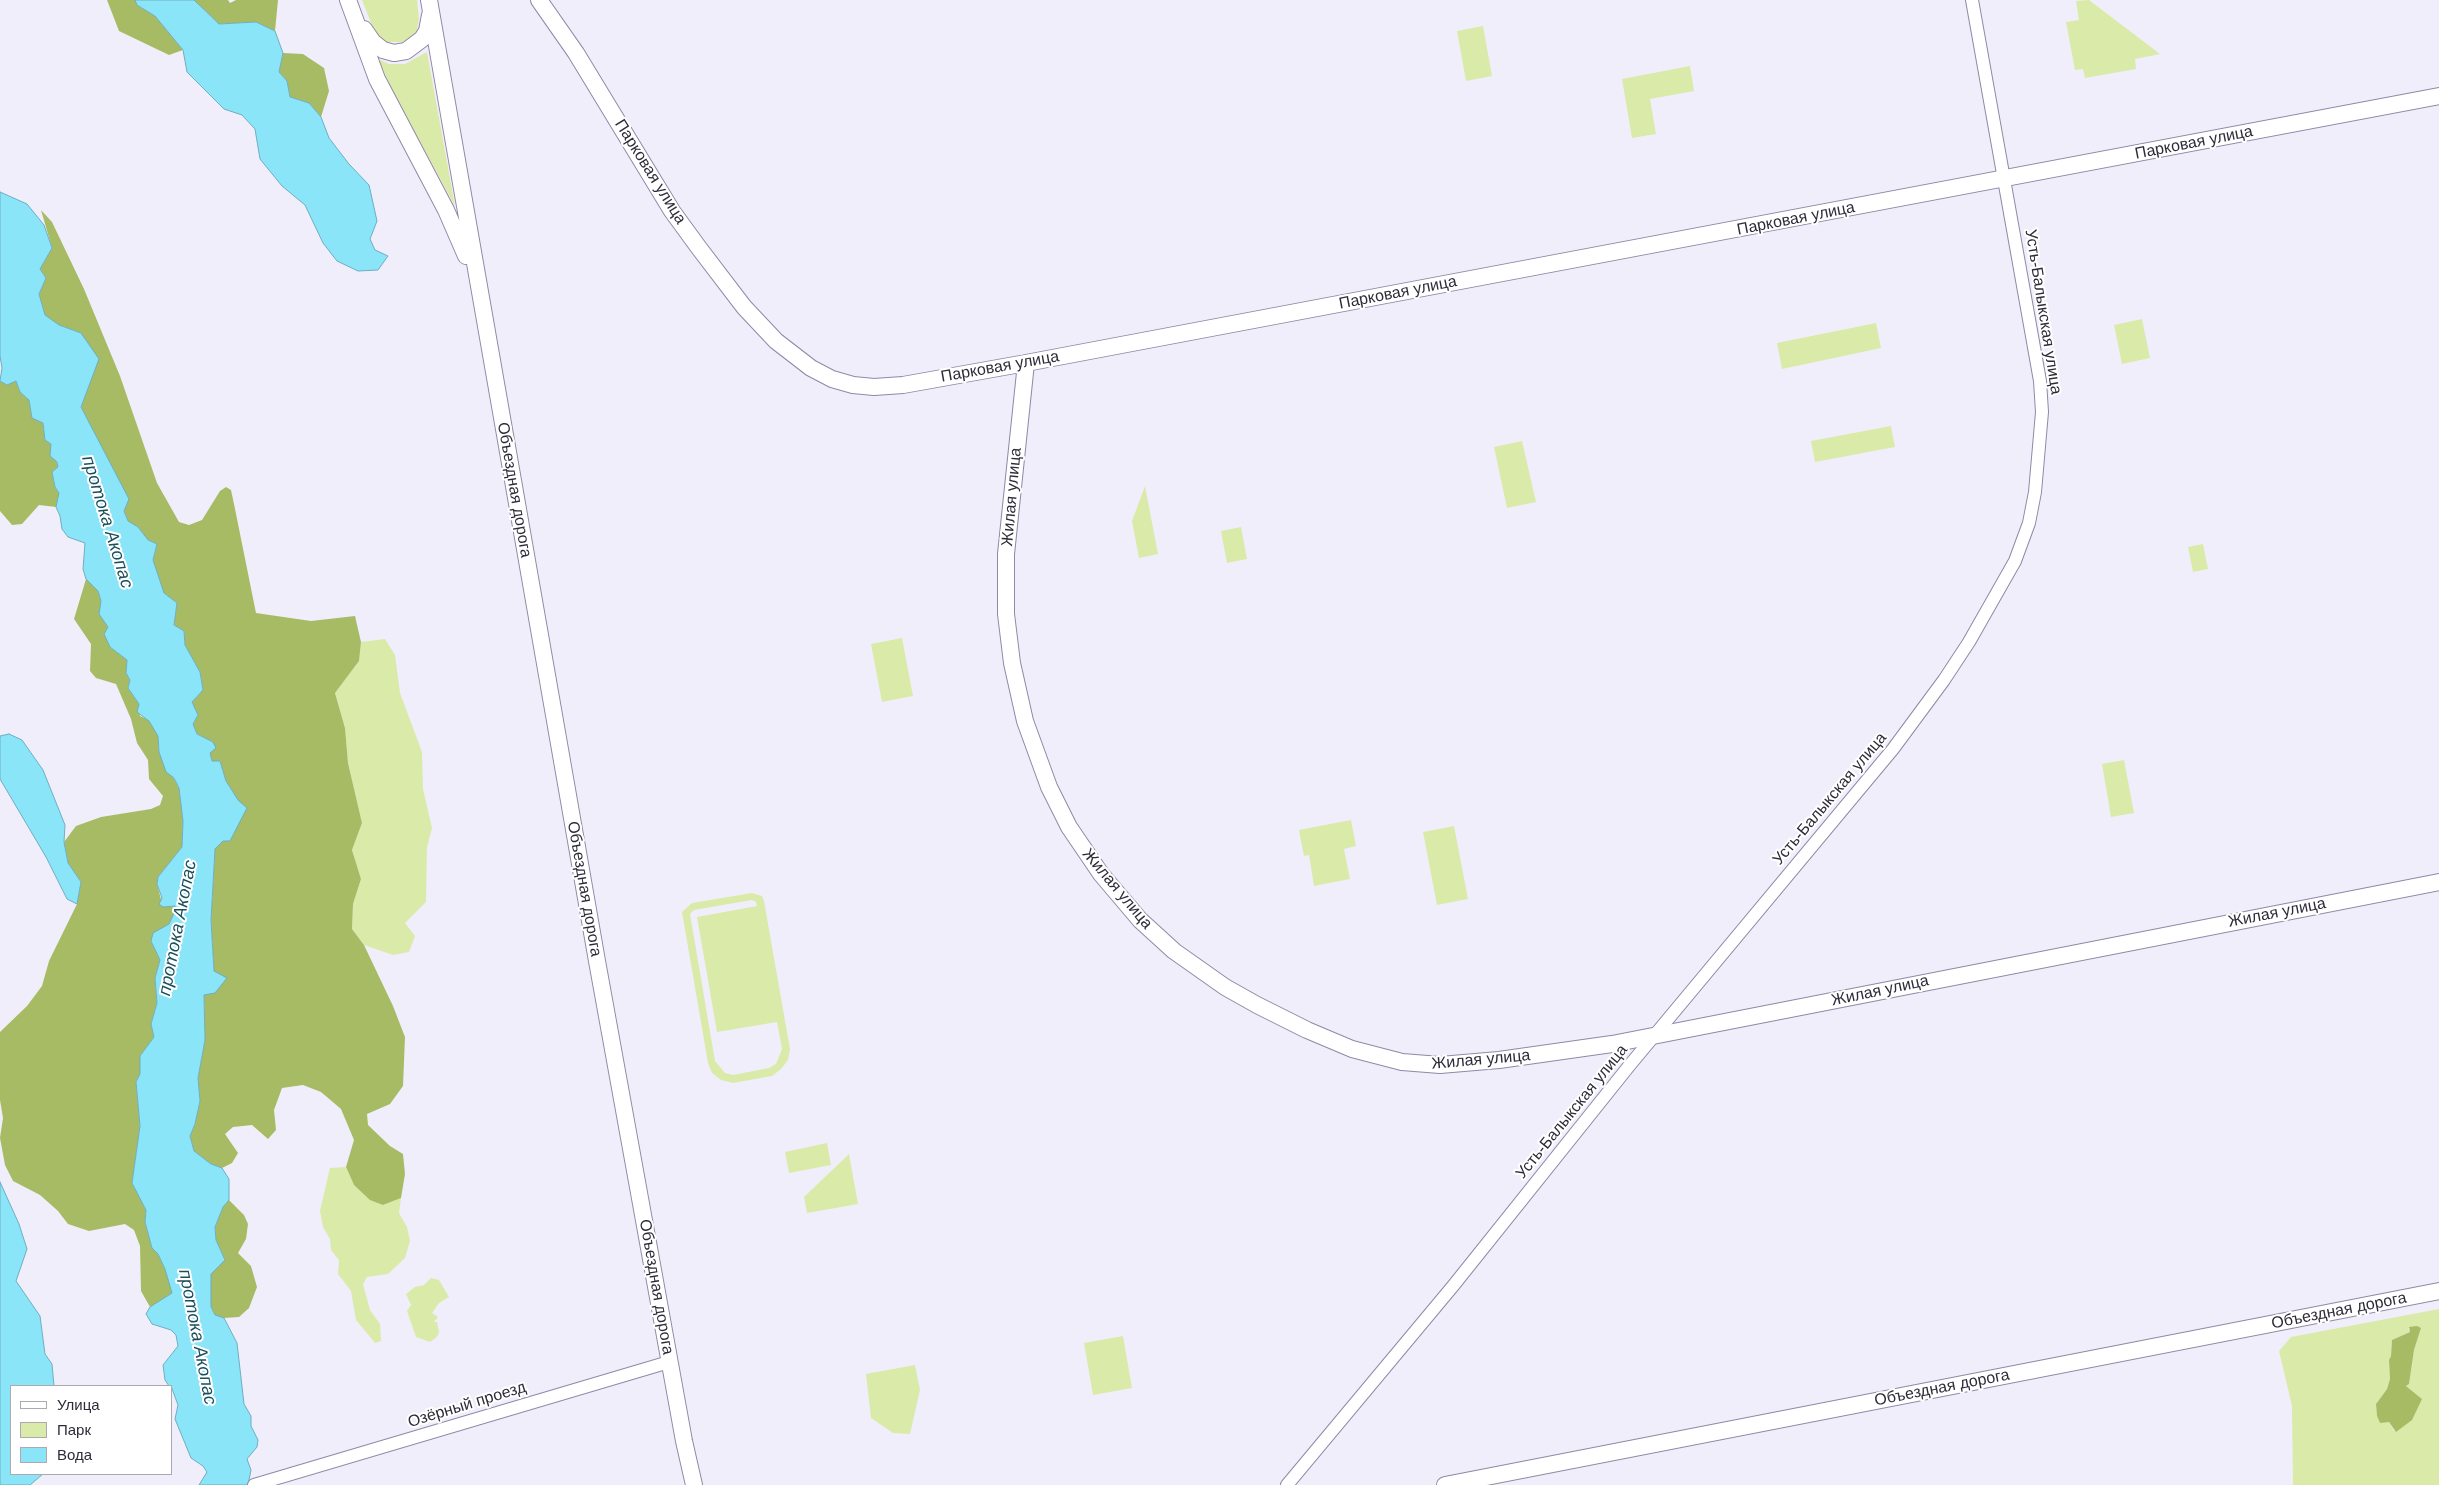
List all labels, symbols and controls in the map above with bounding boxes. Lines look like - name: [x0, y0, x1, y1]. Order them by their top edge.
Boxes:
- street label: Парковая улица: [610, 116, 690, 228]
- street label: Парковая улица: [2133, 122, 2255, 164]
- street label: Парковая улица: [1735, 198, 1857, 240]
- street label: Усть-Балыкская улица: [2020, 228, 2066, 396]
- street label: Парковая улица: [1337, 272, 1459, 314]
- street label: Парковая улица: [939, 347, 1061, 387]
- street label: Объездная дорога: [493, 421, 535, 559]
- street label: Жилая улица: [998, 447, 1026, 547]
- water label: протока Акопас: [77, 453, 137, 591]
- street label: Усть-Балыкская улица: [1769, 729, 1891, 869]
- street label: Объездная дорога: [563, 820, 605, 958]
- street label: Жилая улица: [1078, 845, 1156, 933]
- water label: протока Акопас: [154, 858, 202, 998]
- street label: Жилая улица: [2227, 894, 2327, 932]
- street label: Жилая улица: [1830, 971, 1930, 1011]
- street label: Усть-Балыкская улица: [1512, 1041, 1632, 1183]
- street label: Жилая улица: [1431, 1046, 1531, 1074]
- street label: Объездная дорога: [635, 1218, 677, 1356]
- water label: протока Акопас: [173, 1267, 221, 1407]
- street label: Объездная дорога: [2270, 1288, 2408, 1334]
- street label: Объездная дорога: [1873, 1365, 2011, 1411]
- street label: Озёрный проезд: [406, 1378, 528, 1432]
- legend: [10, 1385, 172, 1475]
- text: Улица: [57, 1396, 100, 1413]
- text: Парк: [57, 1421, 91, 1438]
- text: Вода: [57, 1446, 92, 1463]

